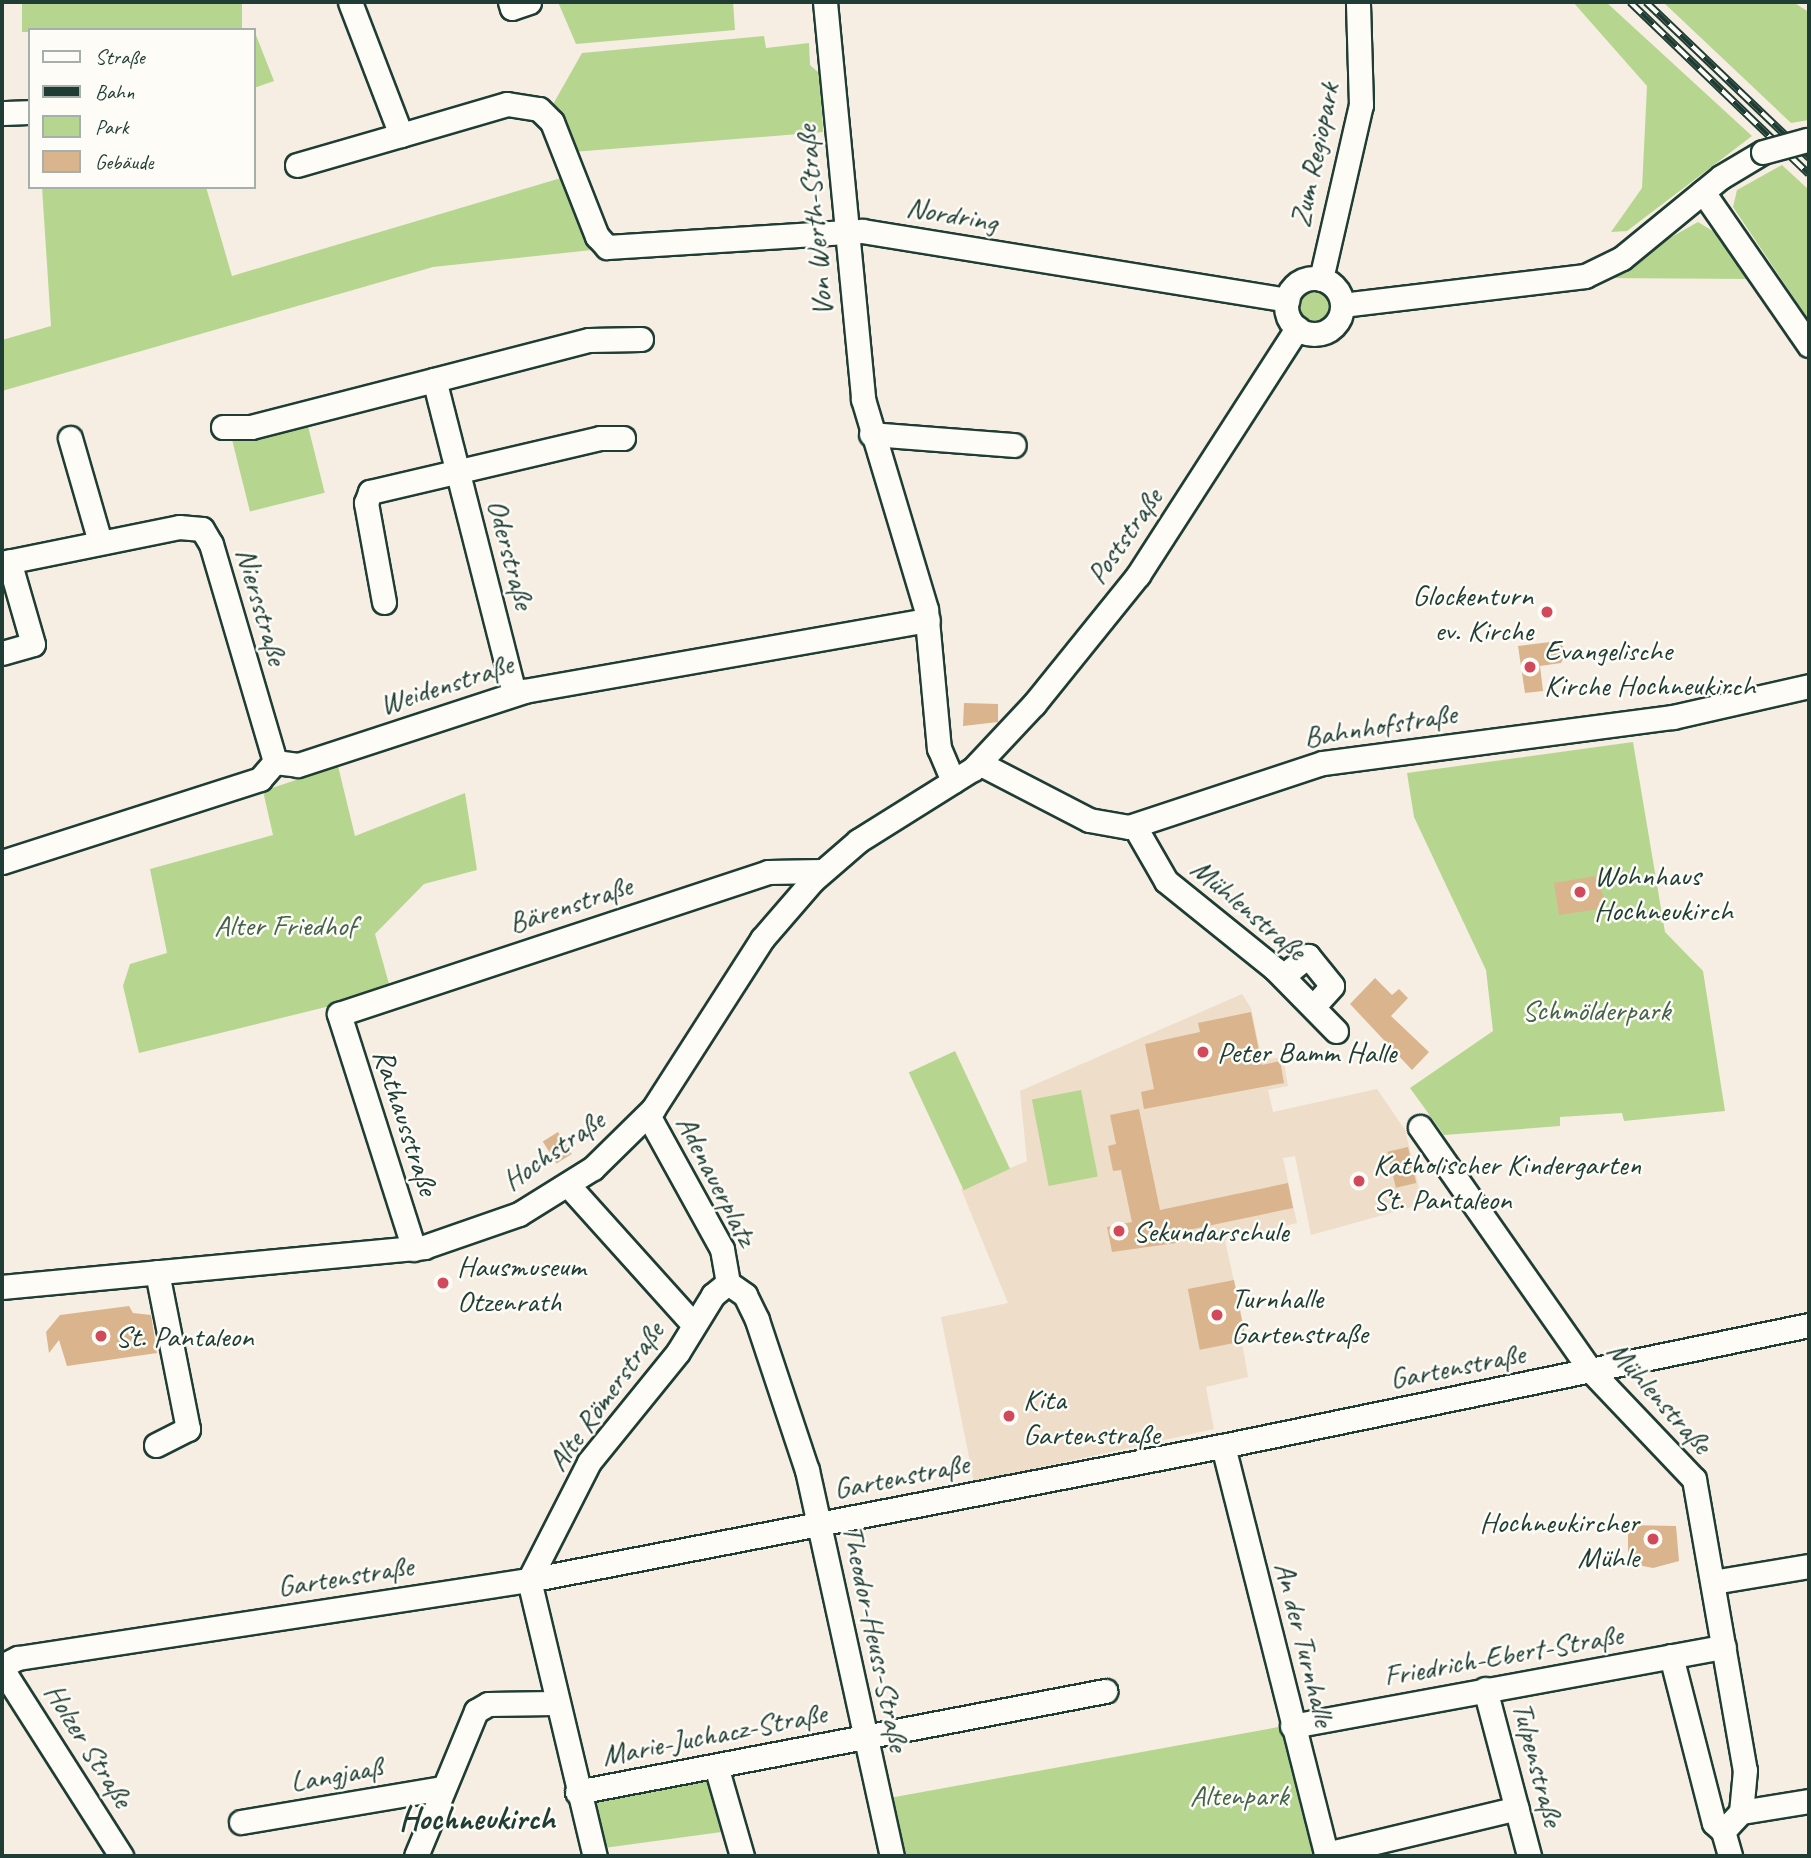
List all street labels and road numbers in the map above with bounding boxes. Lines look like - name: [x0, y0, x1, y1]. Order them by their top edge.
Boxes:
- street label: Zum Regiopark: [1281, 79, 1347, 231]
- street label: Von Werth-Straße: [788, 124, 840, 318]
- street label: Nordring: [904, 188, 1000, 240]
- street label: Poststraße: [1078, 481, 1170, 591]
- street label: Oderstraße: [479, 495, 543, 613]
- street label: Niersstraße: [228, 543, 296, 669]
- street label: Weidenstraße: [375, 646, 517, 722]
- street label: Bahnhofstraße: [1301, 695, 1459, 755]
- street label: Mühlenstraße: [1184, 850, 1314, 968]
- street label: Bärenstraße: [504, 867, 636, 941]
- street label: Rathausstraße: [365, 1044, 447, 1200]
- street label: Hochstraße: [495, 1102, 611, 1198]
- street label: Adenauerplatz: [669, 1109, 765, 1251]
- street label: Alte Römerstraße: [539, 1314, 671, 1478]
- street label: Mühlenstraße: [1600, 1333, 1720, 1461]
- street label: Gartenstraße: [1386, 1335, 1528, 1397]
- street label: Gartenstraße: [830, 1445, 972, 1507]
- street label: Theodor-Heuss-Straße: [834, 1522, 918, 1754]
- street label: Gartenstraße: [275, 1548, 415, 1604]
- street label: An der Turnhalle: [1267, 1559, 1343, 1729]
- street label: Friedrich-Ebert-Straße: [1381, 1616, 1625, 1694]
- street label: Holzer Straße: [37, 1676, 141, 1814]
- street label: Marie-Juchacz-Straße: [599, 1695, 829, 1773]
- street label: Tulpenstraße: [1504, 1698, 1572, 1830]
- street label: Langjaaß: [287, 1748, 385, 1800]

